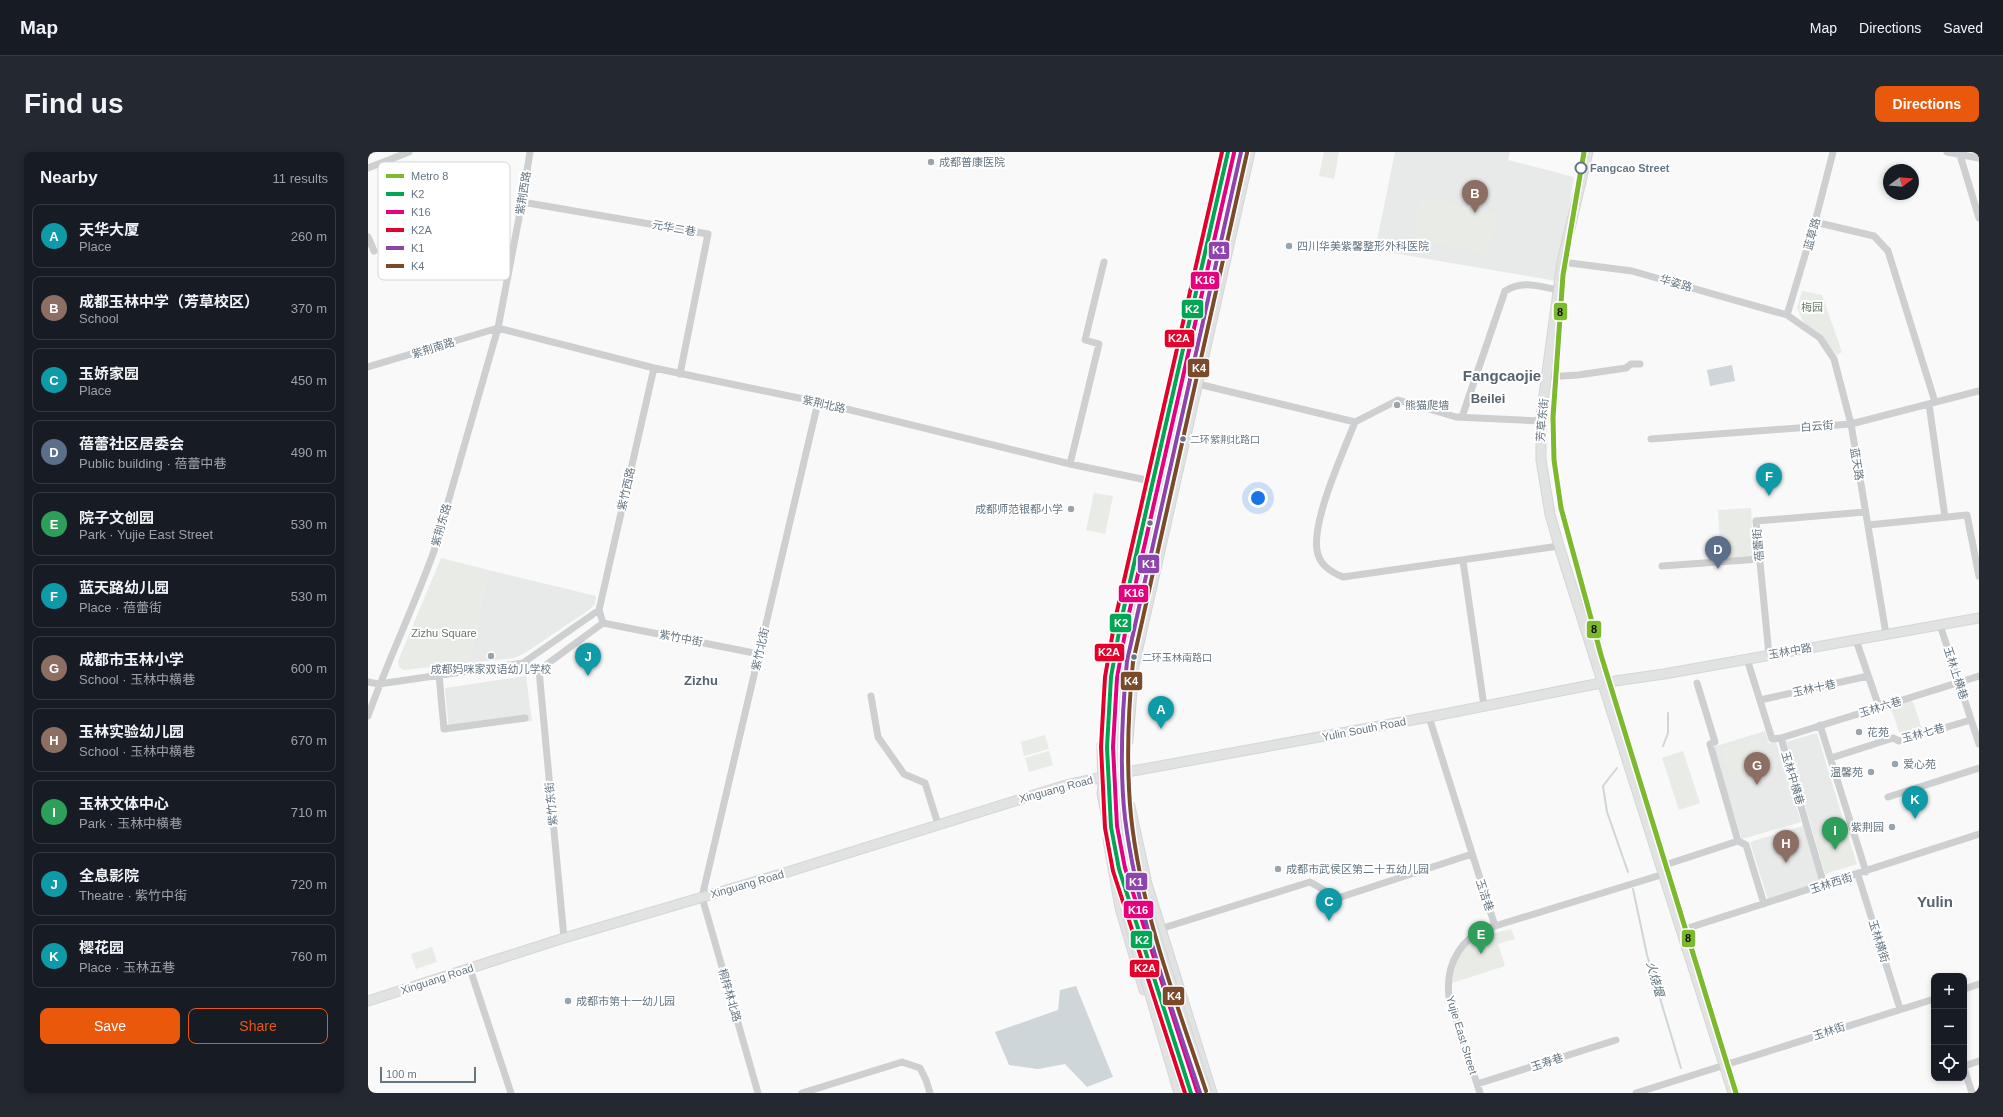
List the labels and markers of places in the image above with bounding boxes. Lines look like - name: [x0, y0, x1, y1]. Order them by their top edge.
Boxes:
- place label: 成都普康医院: [939, 156, 1005, 168]
- marker: 成都普康医院: [926, 157, 936, 167]
- marker: Fangcao Street: [1574, 161, 1588, 175]
- place label: Fangcao Street: [1590, 162, 1670, 174]
- pin: B: [1462, 180, 1488, 213]
- place label: 四川华美紫馨整形外科医院: [1297, 240, 1429, 252]
- marker: 四川华美紫馨整形外科医院: [1284, 241, 1294, 251]
- place label: 熊猫爬墙: [1405, 399, 1449, 411]
- marker: 熊猫爬墙: [1392, 400, 1402, 410]
- marker: 二环紫荆北路口: [1178, 434, 1188, 444]
- place label: 二环紫荆北路口: [1190, 434, 1260, 445]
- pin: F: [1756, 463, 1782, 496]
- place label: 成都师范银都小学: [975, 503, 1063, 515]
- marker: 成都师范银都小学: [1066, 504, 1076, 514]
- unlabelled marker: [1145, 518, 1155, 528]
- pin: D: [1705, 536, 1731, 569]
- pin: J: [575, 643, 601, 676]
- marker: 成都妈咪家双语幼儿学校: [486, 651, 496, 661]
- marker: 二环玉林南路口: [1129, 652, 1139, 662]
- place label: 二环玉林南路口: [1142, 652, 1212, 663]
- place label: 成都妈咪家双语幼儿学校: [431, 663, 552, 675]
- pin: A: [1148, 696, 1174, 729]
- place label: 花苑: [1867, 726, 1889, 738]
- marker: 花苑: [1854, 727, 1864, 737]
- pin: G: [1744, 752, 1770, 785]
- place label: 爱心苑: [1903, 758, 1936, 770]
- marker: 爱心苑: [1890, 759, 1900, 769]
- place label: 温馨苑: [1830, 766, 1863, 778]
- marker: 温馨苑: [1866, 767, 1876, 777]
- pin: K: [1902, 786, 1928, 819]
- pin: I: [1822, 817, 1848, 850]
- place label: 紫荆园: [1851, 821, 1884, 833]
- marker: 紫荆园: [1887, 822, 1897, 832]
- pin: H: [1773, 830, 1799, 863]
- place label: 成都市武侯区第二十五幼儿园: [1286, 863, 1429, 875]
- marker: 成都市武侯区第二十五幼儿园: [1273, 864, 1283, 874]
- pin: C: [1316, 888, 1342, 921]
- pin: E: [1468, 921, 1494, 954]
- place label: 成都市第十一幼儿园: [576, 995, 675, 1007]
- marker: 成都市第十一幼儿园: [563, 996, 573, 1006]

